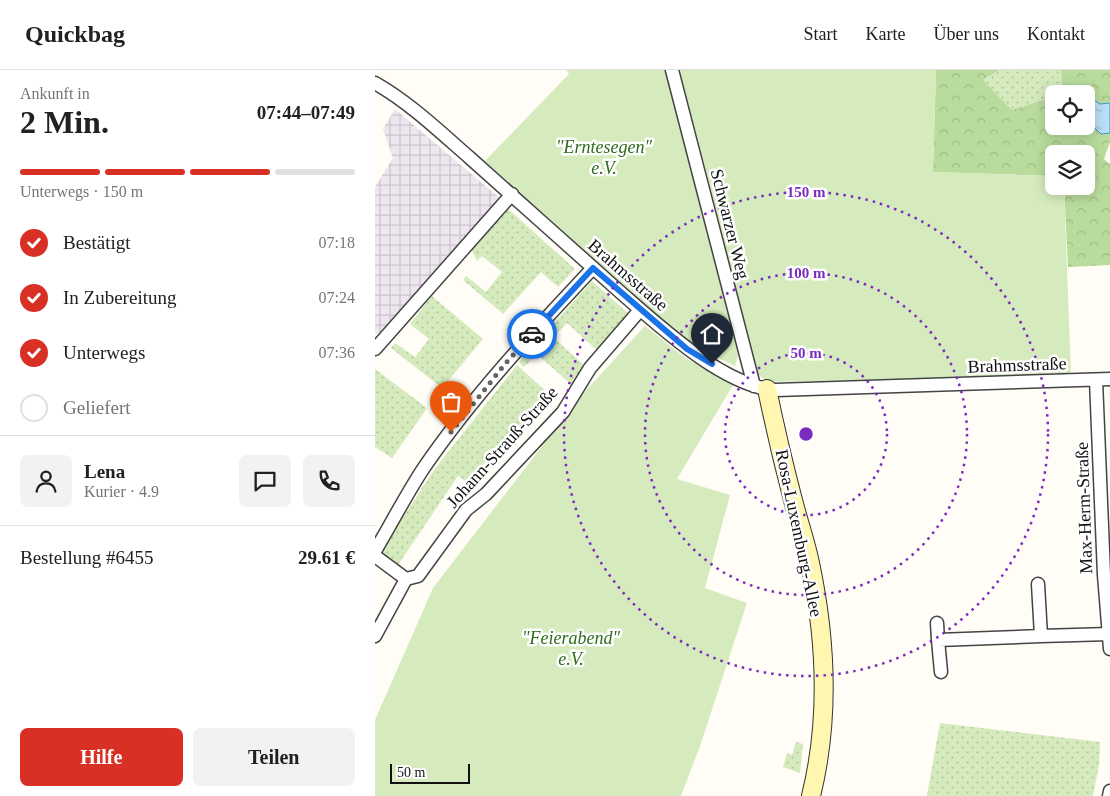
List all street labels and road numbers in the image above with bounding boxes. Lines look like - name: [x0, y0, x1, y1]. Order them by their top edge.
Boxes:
- street label: Schwarzer Weg: [707, 167, 753, 281]
- street label: Brahmsstraße: [584, 235, 672, 315]
- street label: Brahmsstraße: [967, 353, 1067, 377]
- street label: Johann-Strauß-Straße: [442, 382, 562, 512]
- street label: Max-Herm-Straße: [1072, 442, 1096, 574]
- street label: Rosa-Luxemburg-Allee: [771, 447, 827, 619]

